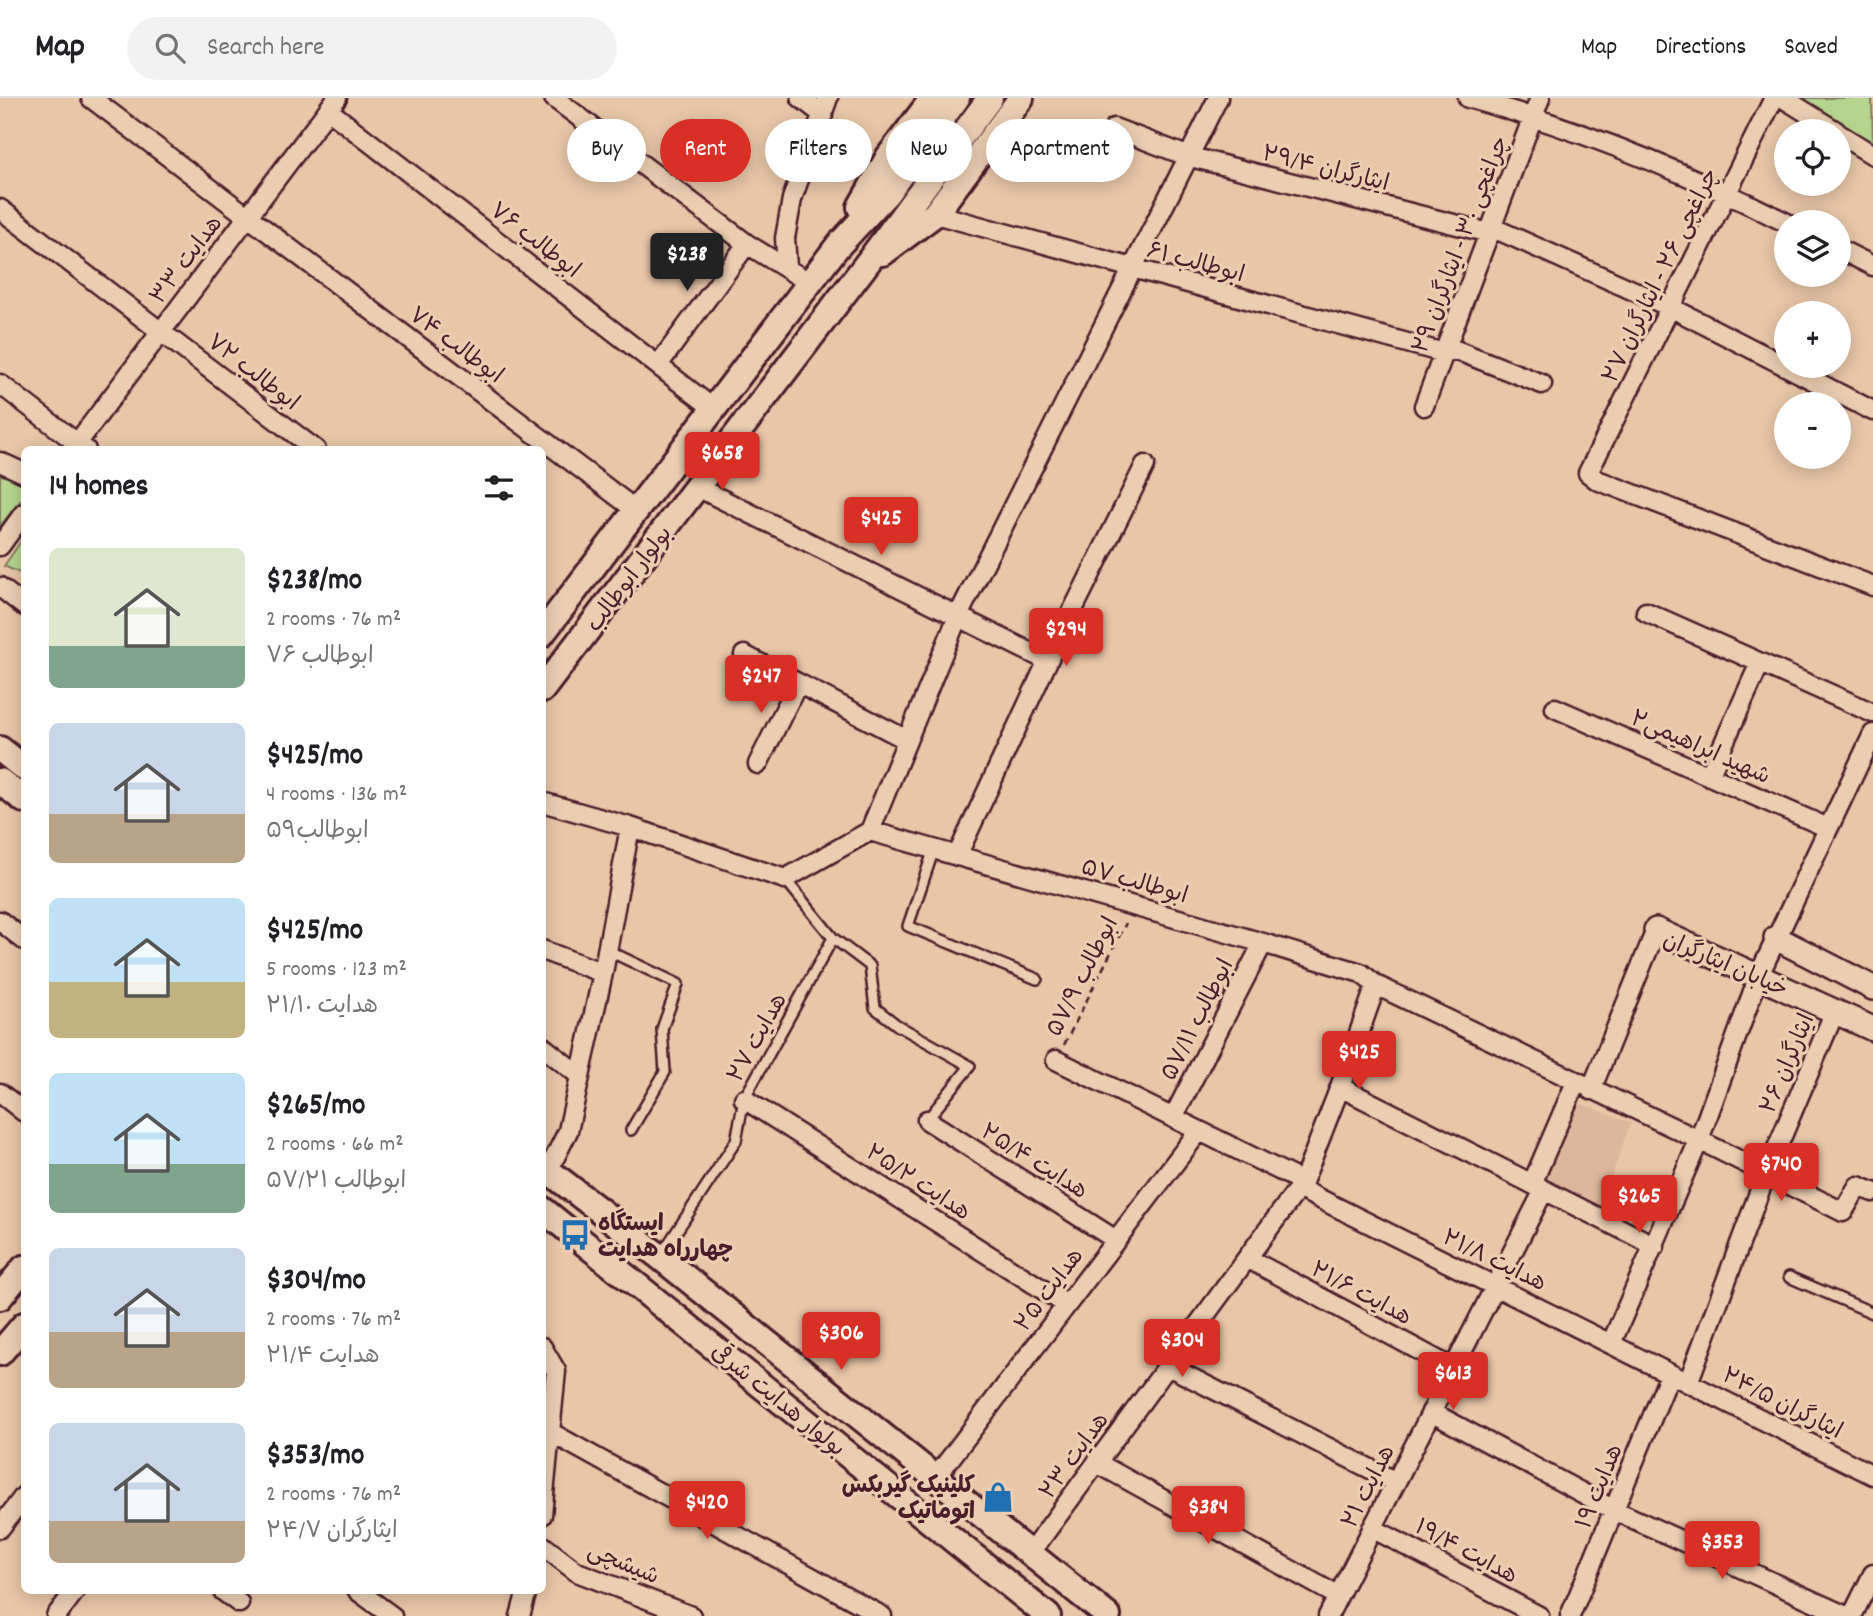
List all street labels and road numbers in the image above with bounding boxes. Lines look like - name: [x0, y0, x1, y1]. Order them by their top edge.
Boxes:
- street label: چراغچی ۳۰ - ایثارگران ۲۹: [1406, 132, 1519, 359]
- street label: ایثارگران ۲۹/۴: [1258, 139, 1392, 202]
- street label: چراغچی ۲۶ - ایثارگران ۲۷: [1596, 163, 1729, 390]
- street label: ابوطالب ۷۶: [481, 196, 586, 288]
- street label: هدایت ۳۳: [143, 210, 232, 312]
- street label: ابوطالب ۶۱: [1143, 236, 1248, 293]
- street label: ابوطالب ۷۴: [401, 300, 509, 393]
- street label: ابوطالب ۷۲: [199, 327, 305, 420]
- street label: بولوار ابوطالب: [580, 520, 682, 640]
- street label: شهید ابراهیمی۲: [1624, 704, 1775, 795]
- street label: ابوطالب ۵۷: [1077, 852, 1191, 914]
- street label: ابوطالب ۵۷/۹: [1040, 912, 1128, 1043]
- street label: خیابان ایثارگران: [1657, 925, 1792, 1007]
- street label: ابوطالب ۵۷/۱۱: [1154, 954, 1244, 1087]
- street label: هدایت ۲۷: [721, 988, 797, 1089]
- street label: ایثارگران ۲۶: [1753, 1009, 1825, 1119]
- street label: هدایت ۲۵/۴: [973, 1117, 1093, 1209]
- street label: هدایت ۲۵/۲: [858, 1138, 976, 1230]
- street label: هدایت ۲۱/۸: [1436, 1223, 1551, 1302]
- street label: هدایت ۲۵: [1008, 1242, 1093, 1340]
- street label: هدایت ۲۱/۶: [1304, 1255, 1417, 1336]
- street label: بولوار هدایت شرقی: [702, 1336, 852, 1466]
- street label: ایثارگران ۲۴/۵: [1715, 1361, 1847, 1450]
- street label: هدایت ۲۳: [1033, 1407, 1119, 1507]
- street label: هدایت ۲۱: [1335, 1440, 1405, 1535]
- street label: هدایت ۱۹: [1569, 1440, 1633, 1535]
- street label: هدایت ۱۹/۴: [1408, 1512, 1523, 1594]
- street label: شیشچی: [582, 1535, 663, 1595]

